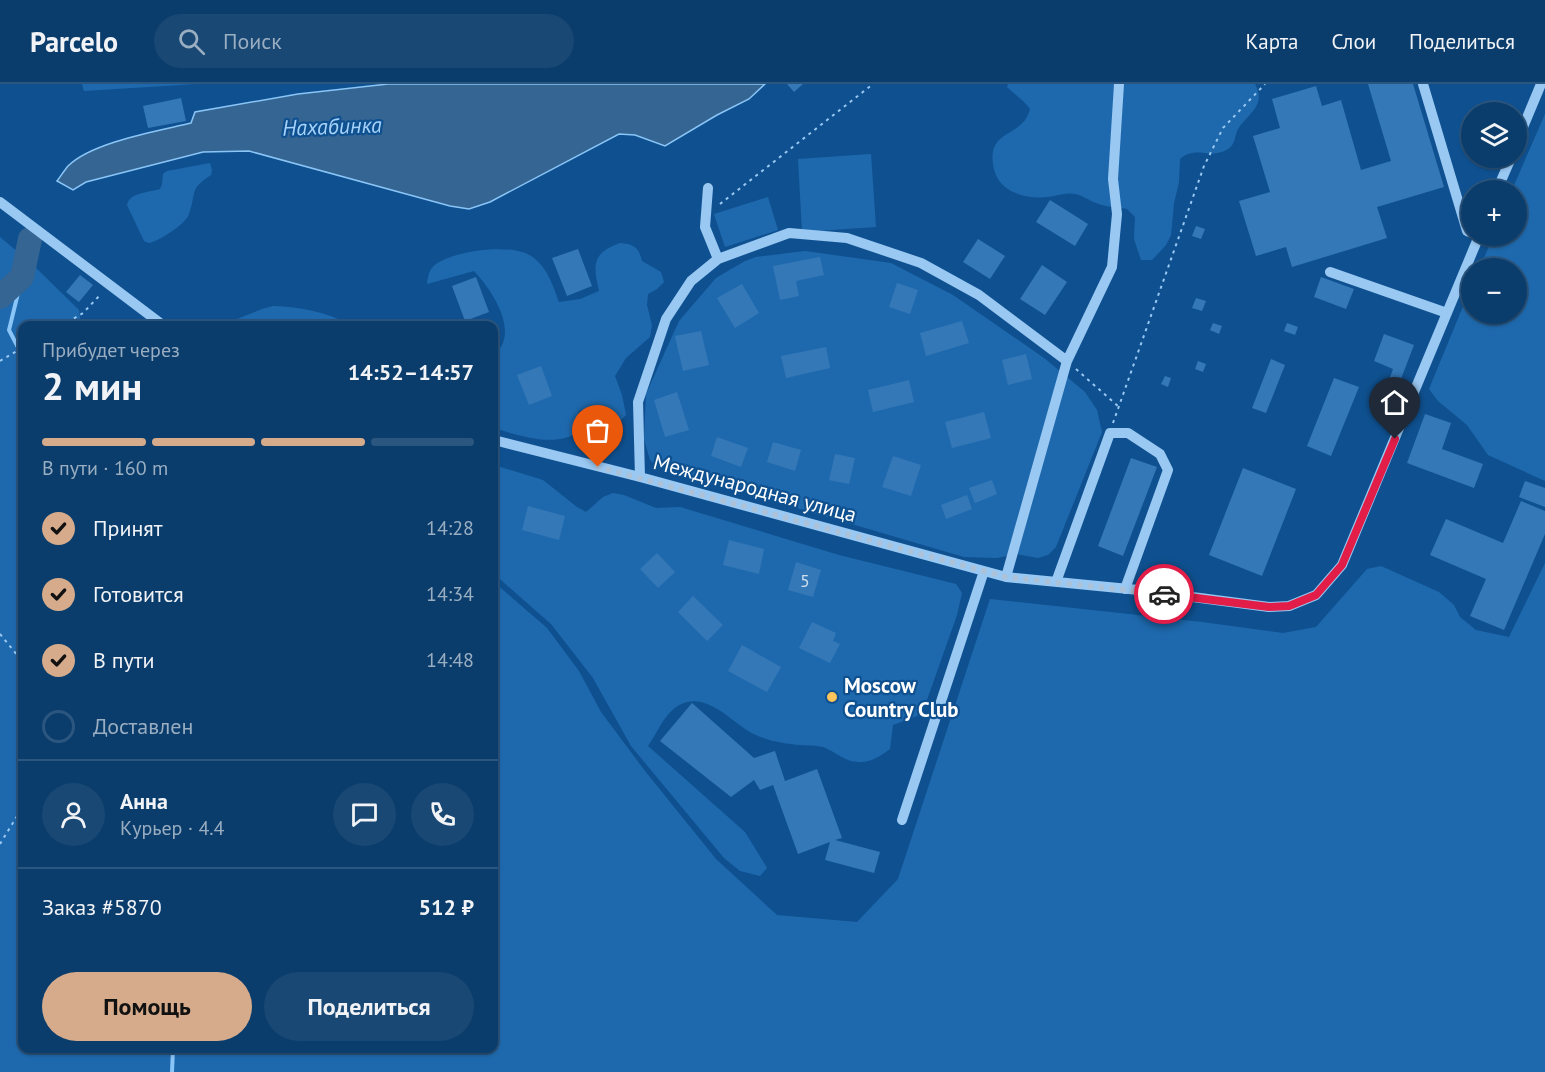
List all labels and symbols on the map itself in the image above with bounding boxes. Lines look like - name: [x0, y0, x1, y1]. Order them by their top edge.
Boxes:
- water label: Нахабинка: [282, 110, 383, 142]
- pin: [1369, 377, 1420, 439]
- pin: [572, 405, 623, 467]
- street label: Международная улица: [650, 448, 860, 528]
- courier: [1134, 564, 1194, 624]
- house number: 5: [800, 569, 810, 592]
- place label: Moscow Country Club: [844, 672, 959, 723]
- marker: Moscow Country Club: [825, 690, 839, 704]

